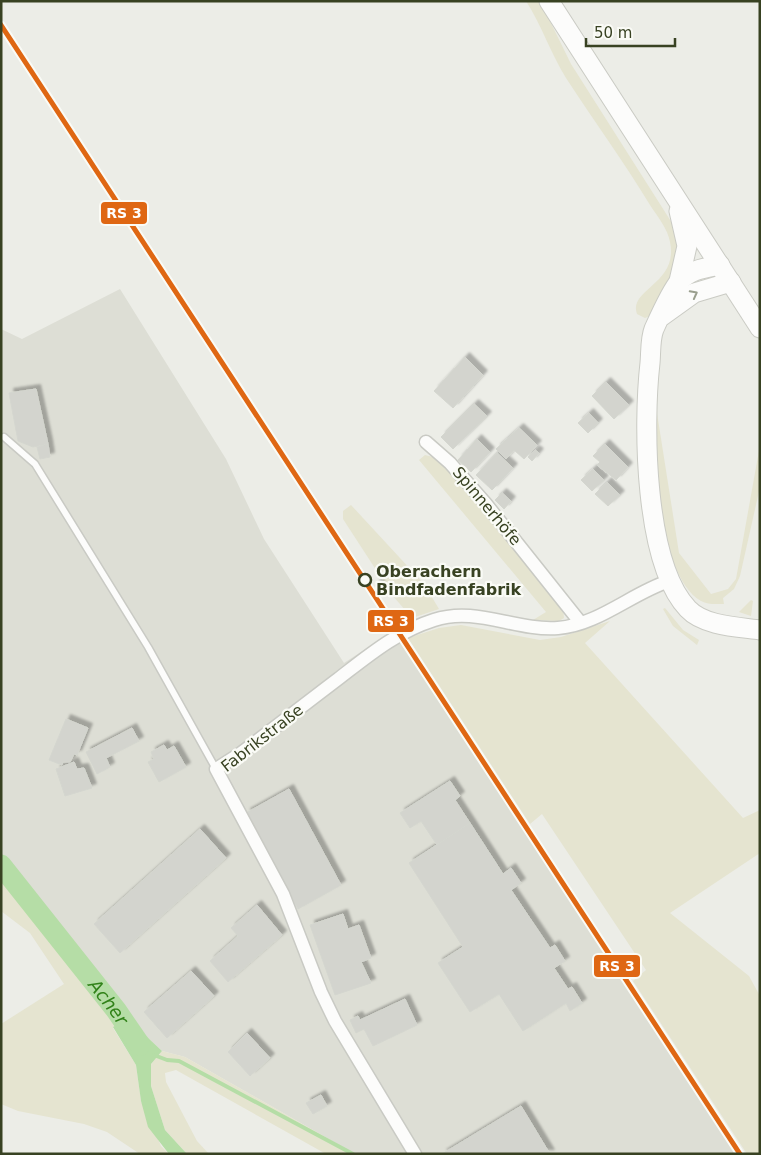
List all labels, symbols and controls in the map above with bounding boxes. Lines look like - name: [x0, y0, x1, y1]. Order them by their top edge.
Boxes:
- scale bar: [586, 15, 675, 47]
- text: 50 m: [594, 24, 632, 42]
- line badge: RS 3: [100, 201, 148, 225]
- text: RS 3: [106, 205, 142, 221]
- one-way arrow: [689, 290, 698, 300]
- street label: Spinnerhöfe: [449, 463, 525, 549]
- place label: Oberachern Bindfadenfabrik: [376, 562, 522, 599]
- marker: Oberachern Bindfadenfabrik: [358, 573, 372, 587]
- line badge: RS 3: [367, 609, 415, 633]
- text: RS 3: [373, 613, 409, 629]
- street label: Fabrikstraße: [217, 700, 307, 776]
- line badge: RS 3: [593, 954, 641, 978]
- text: RS 3: [599, 958, 635, 974]
- water label: Acher: [84, 974, 134, 1030]

